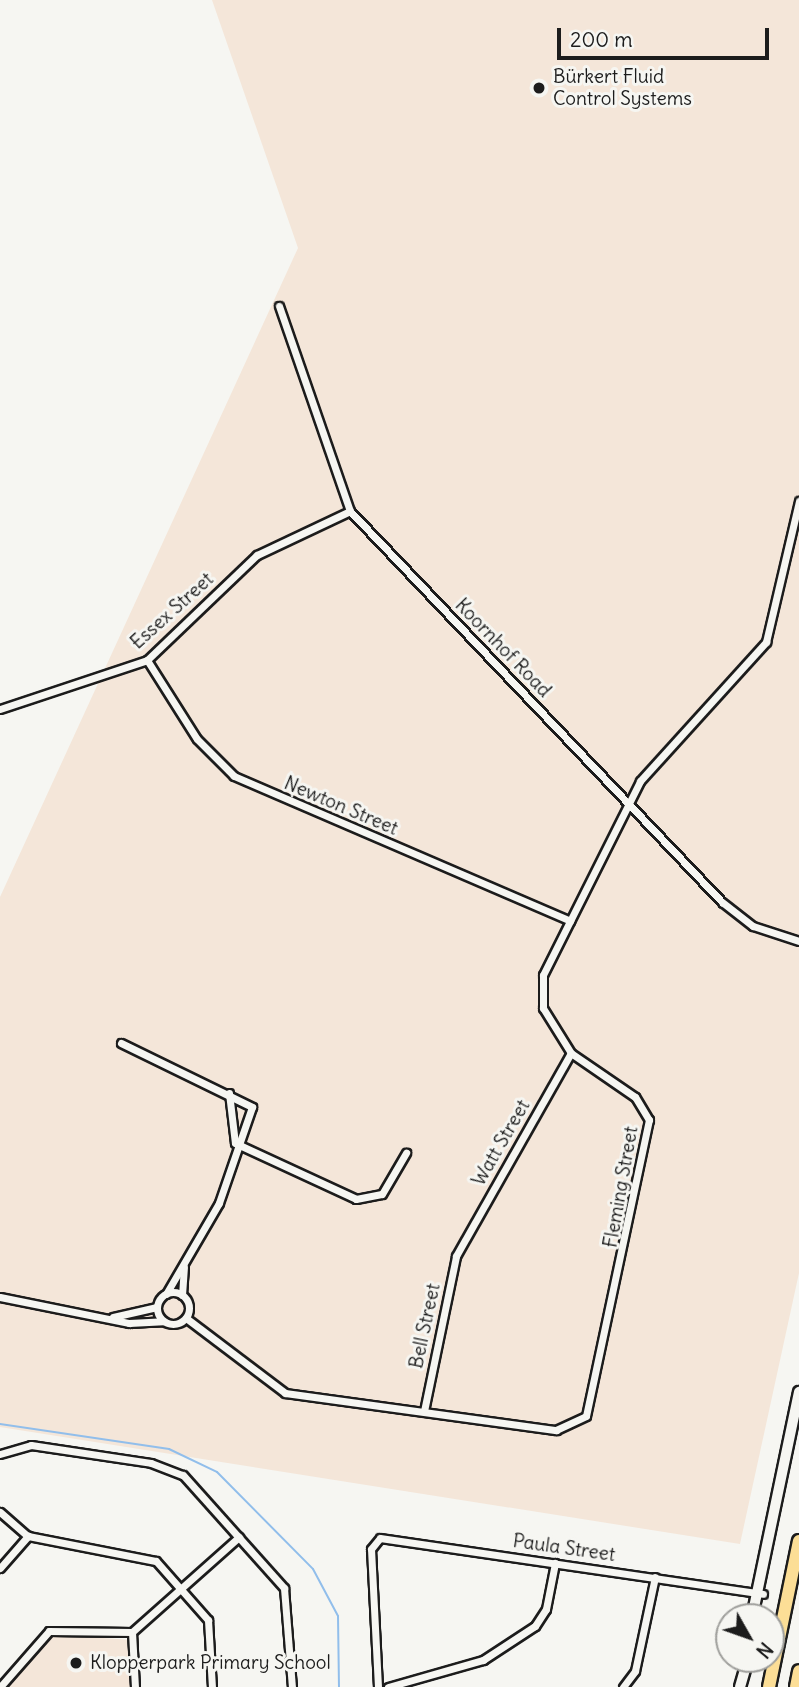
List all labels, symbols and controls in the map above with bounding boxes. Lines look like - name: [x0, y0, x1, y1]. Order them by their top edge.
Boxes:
- scale bar: [561, 14, 773, 58]
- text: 200 m: [570, 26, 633, 53]
- place label: Bürkert Fluid Control Systems: [553, 66, 692, 110]
- marker: Bürkert Fluid Control Systems: [531, 80, 547, 96]
- street label: Essex Street: [126, 568, 218, 654]
- street label: Koornhof Road: [450, 594, 556, 702]
- street label: Newton Street: [281, 772, 401, 840]
- street label: Watt Street: [467, 1096, 535, 1190]
- street label: Fleming Street: [599, 1124, 643, 1250]
- street label: Bell Street: [405, 1281, 445, 1371]
- street label: Paula Street: [511, 1530, 617, 1566]
- north arrow: [715, 1603, 785, 1673]
- text: N: [751, 1637, 778, 1663]
- place label: Klopperpark Primary School: [90, 1652, 331, 1674]
- marker: Klopperpark Primary School: [68, 1655, 84, 1671]

